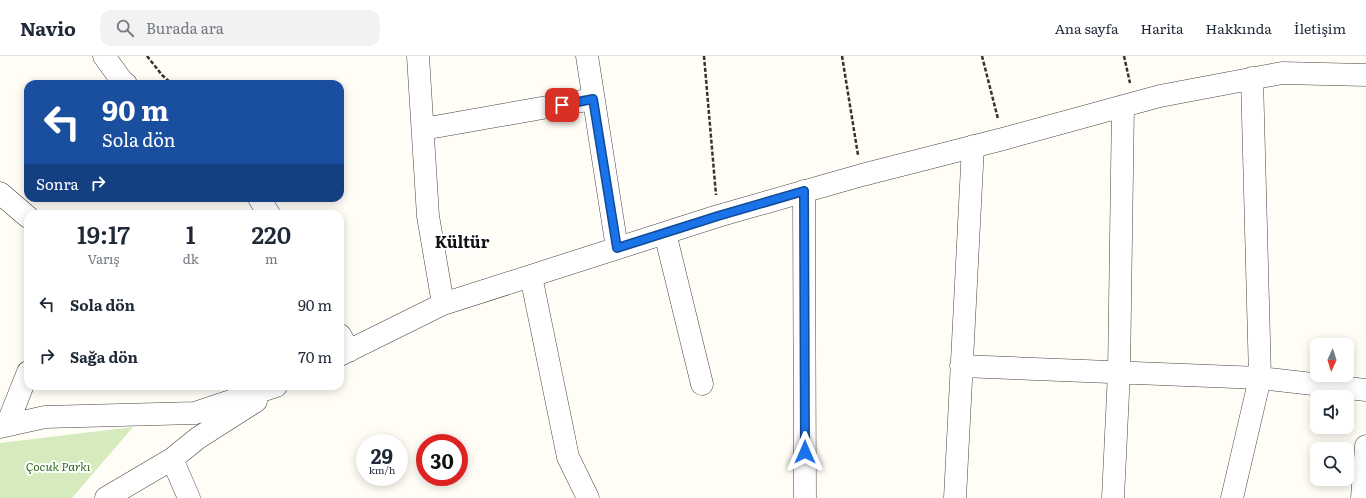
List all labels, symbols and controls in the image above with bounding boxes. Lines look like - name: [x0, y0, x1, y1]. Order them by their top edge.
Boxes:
- search box: [100, 10, 380, 46]
- text: Navio: [20, 14, 76, 42]
- text: Burada ara: [146, 16, 224, 39]
- icon: search: [114, 17, 136, 39]
- text: Ana sayfa: [1055, 18, 1118, 38]
- text: Harita: [1140, 18, 1184, 38]
- text: Hakkında: [1206, 18, 1272, 38]
- text: İletişim: [1294, 18, 1346, 38]
- text: 90 m: [102, 88, 169, 130]
- pin: [545, 88, 579, 122]
- icon: arrive: [551, 94, 573, 116]
- icon: left: [36, 96, 88, 148]
- text: Sola dön: [102, 126, 176, 153]
- text: Sonra: [36, 172, 79, 195]
- icon: right: [87, 172, 109, 194]
- text: 19:17: [77, 216, 130, 251]
- text: 1: [186, 216, 196, 251]
- text: 220: [252, 216, 291, 251]
- district label: Kültür: [435, 229, 490, 253]
- text: Varış: [87, 249, 119, 268]
- text: dk: [183, 249, 199, 268]
- text: m: [265, 249, 278, 268]
- icon: left: [36, 293, 58, 315]
- text: Sola dön: [70, 293, 135, 316]
- text: 90 m: [298, 293, 332, 316]
- north arrow: [1310, 338, 1354, 382]
- map controls: [1310, 338, 1354, 486]
- icon: right: [36, 345, 58, 367]
- text: Sağa dön: [70, 345, 138, 368]
- text: 70 m: [298, 345, 332, 368]
- button: sound: [1310, 390, 1354, 434]
- position arrow: [784, 431, 826, 473]
- speed limit sign: 30: [416, 434, 468, 486]
- text: 29: [371, 440, 393, 470]
- button: search: [1310, 442, 1354, 486]
- park label: Çocuk Parkı: [26, 457, 91, 475]
- text: km/h: [369, 462, 395, 477]

